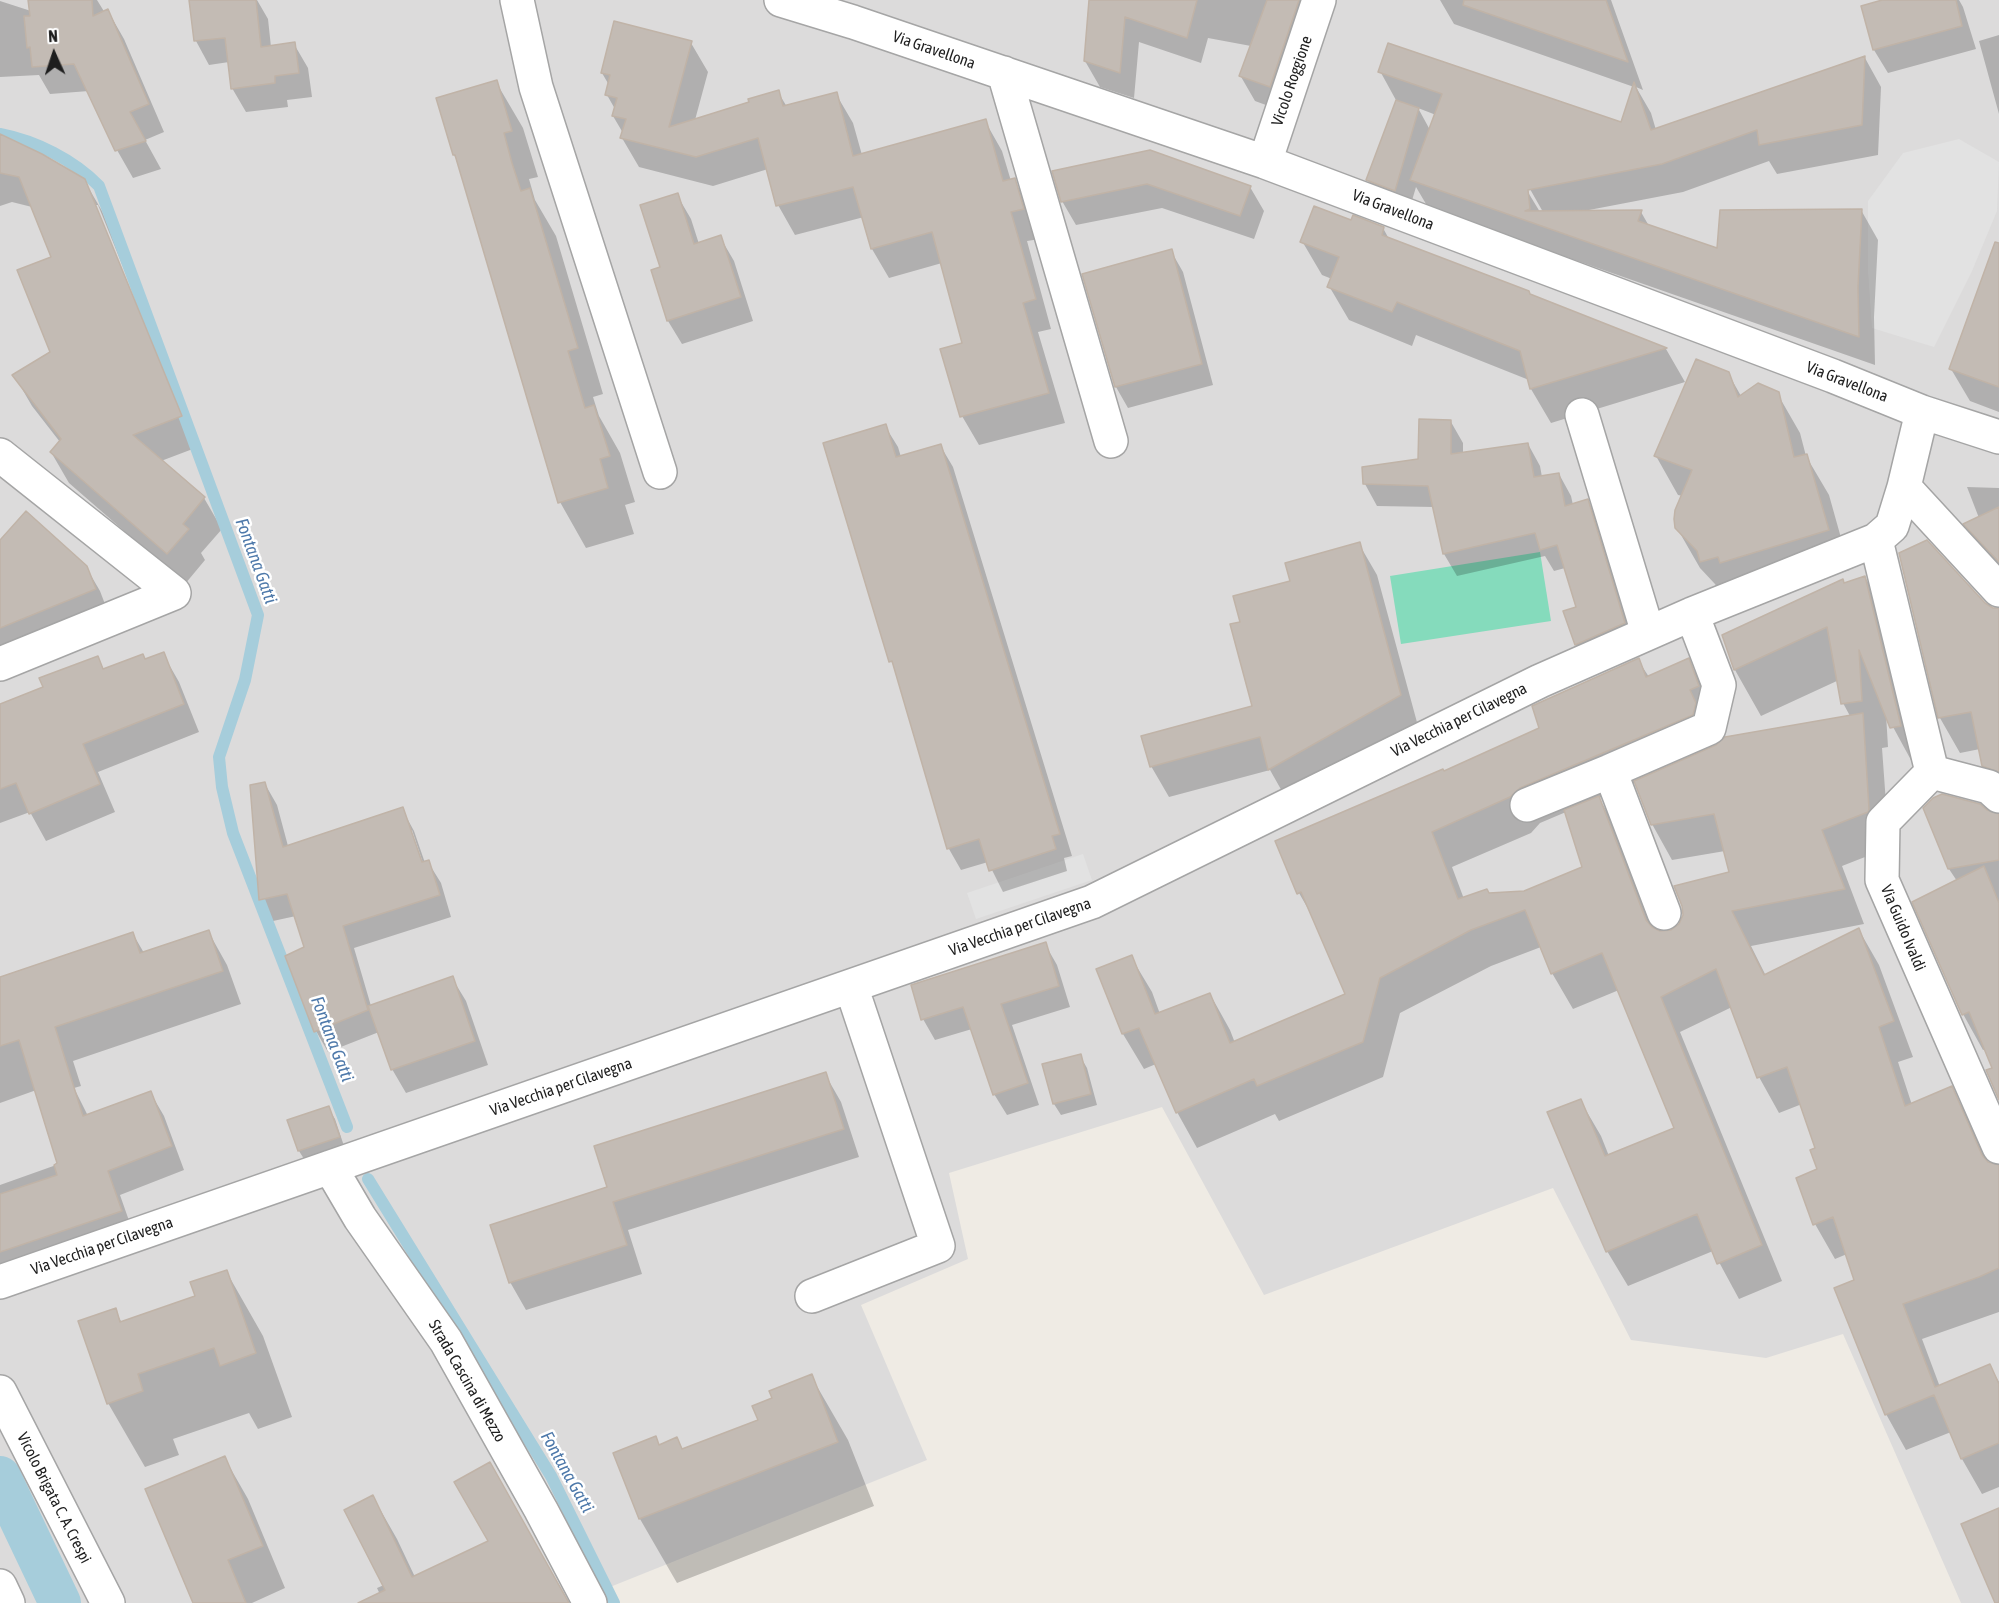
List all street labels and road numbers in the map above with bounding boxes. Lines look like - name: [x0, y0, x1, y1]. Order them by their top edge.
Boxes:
- street label: Via Gravellona: [890, 27, 978, 73]
- street label: Vicolo Roggione: [1268, 33, 1316, 129]
- street label: Via Gravellona: [1349, 186, 1437, 234]
- street label: Via Gravellona: [1803, 358, 1891, 406]
- street label: Via Vecchia per Cilavegna: [1388, 679, 1530, 761]
- street label: Via Guido Ivaldi: [1876, 882, 1930, 974]
- street label: Via Vecchia per Cilavegna: [947, 894, 1093, 960]
- street label: Via Vecchia per Cilavegna: [488, 1054, 634, 1120]
- street label: Via Vecchia per Cilavegna: [29, 1213, 175, 1279]
- street label: Strada Cascina di Mezzo: [424, 1316, 510, 1446]
- street label: Vicolo Brigata C. A. Crespi: [13, 1429, 95, 1567]

